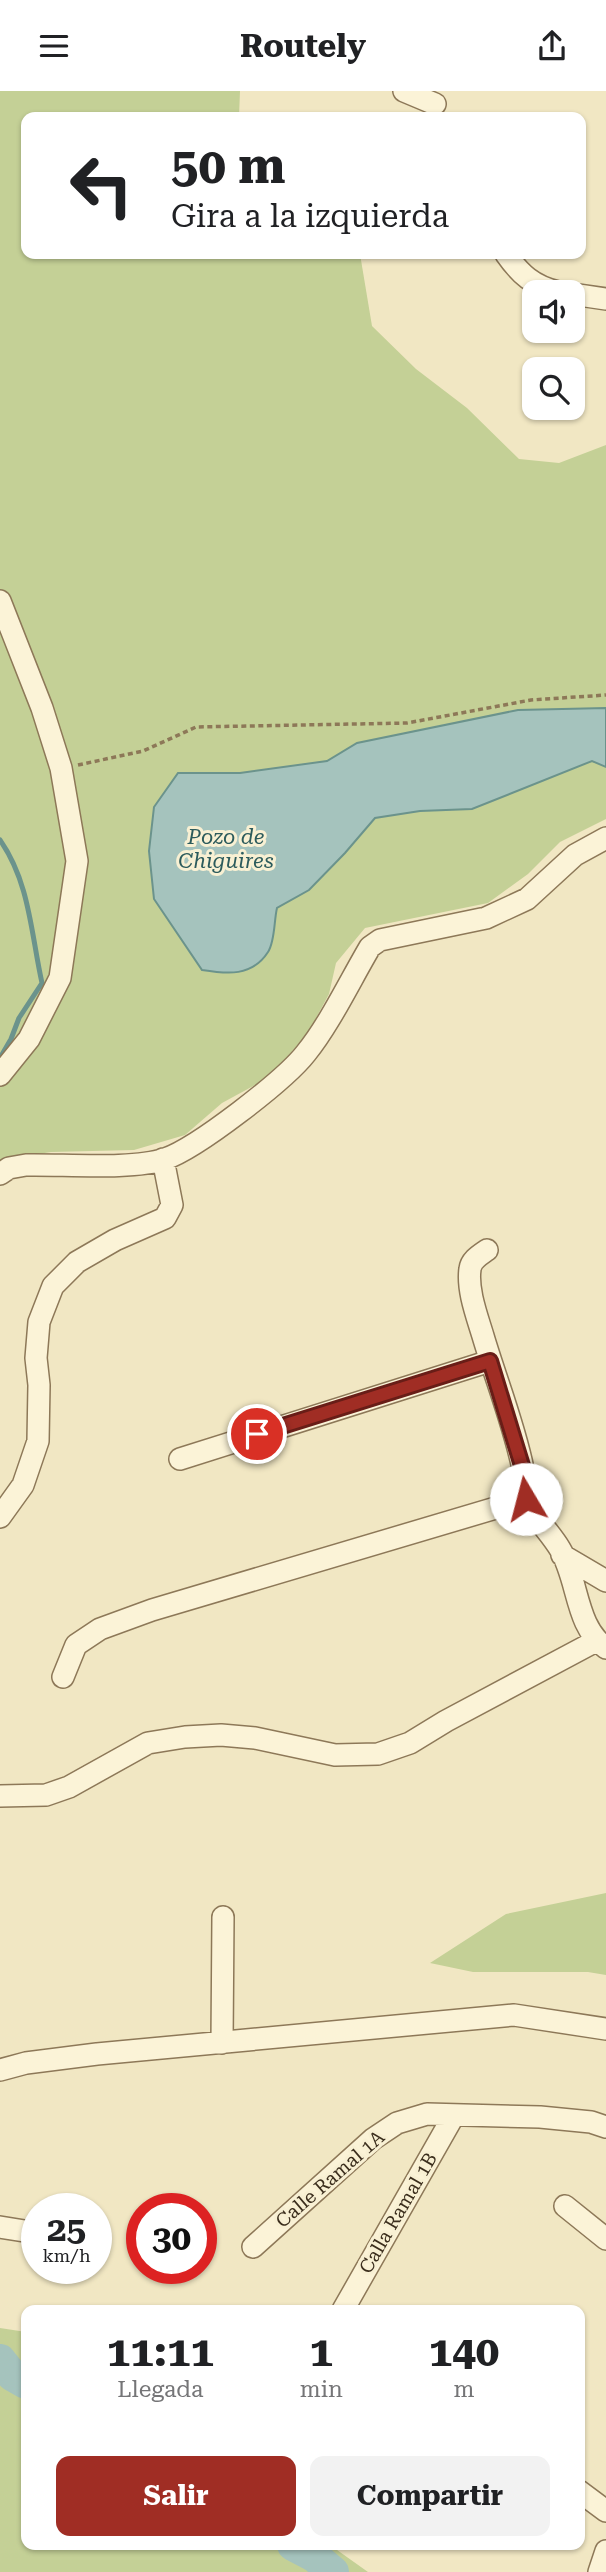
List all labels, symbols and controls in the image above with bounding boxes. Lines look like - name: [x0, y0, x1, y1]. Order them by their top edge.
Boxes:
- icon: menu: [35, 27, 73, 65]
- text: Routely: [240, 27, 366, 65]
- icon: share: [533, 27, 571, 65]
- text: 50 m: [171, 138, 286, 195]
- icon: left: [56, 140, 147, 231]
- text: Gira a la izquierda: [171, 197, 449, 235]
- map controls: [522, 280, 585, 420]
- button: sound: [522, 280, 585, 343]
- button: search: [522, 357, 585, 420]
- water label: Pozo de Chiguires: [178, 825, 274, 873]
- pin: [227, 1404, 287, 1464]
- icon: arrive: [238, 1415, 276, 1453]
- position arrow: [489, 1462, 563, 1536]
- street label: Calle Ramal 1A: [271, 2125, 390, 2232]
- street label: Calla Ramal 1B: [354, 2148, 442, 2278]
- speed limit sign: 30: [126, 2193, 217, 2284]
- text: 25: [47, 2209, 86, 2250]
- text: km/h: [42, 2245, 91, 2266]
- text: 11:11: [107, 2327, 214, 2376]
- text: 1: [310, 2327, 333, 2376]
- text: 140: [429, 2327, 499, 2376]
- text: Llegada: [117, 2376, 203, 2403]
- text: min: [300, 2376, 343, 2403]
- text: m: [453, 2376, 474, 2403]
- button: Salir: [56, 2456, 296, 2536]
- button: Compartir: [310, 2456, 550, 2536]

